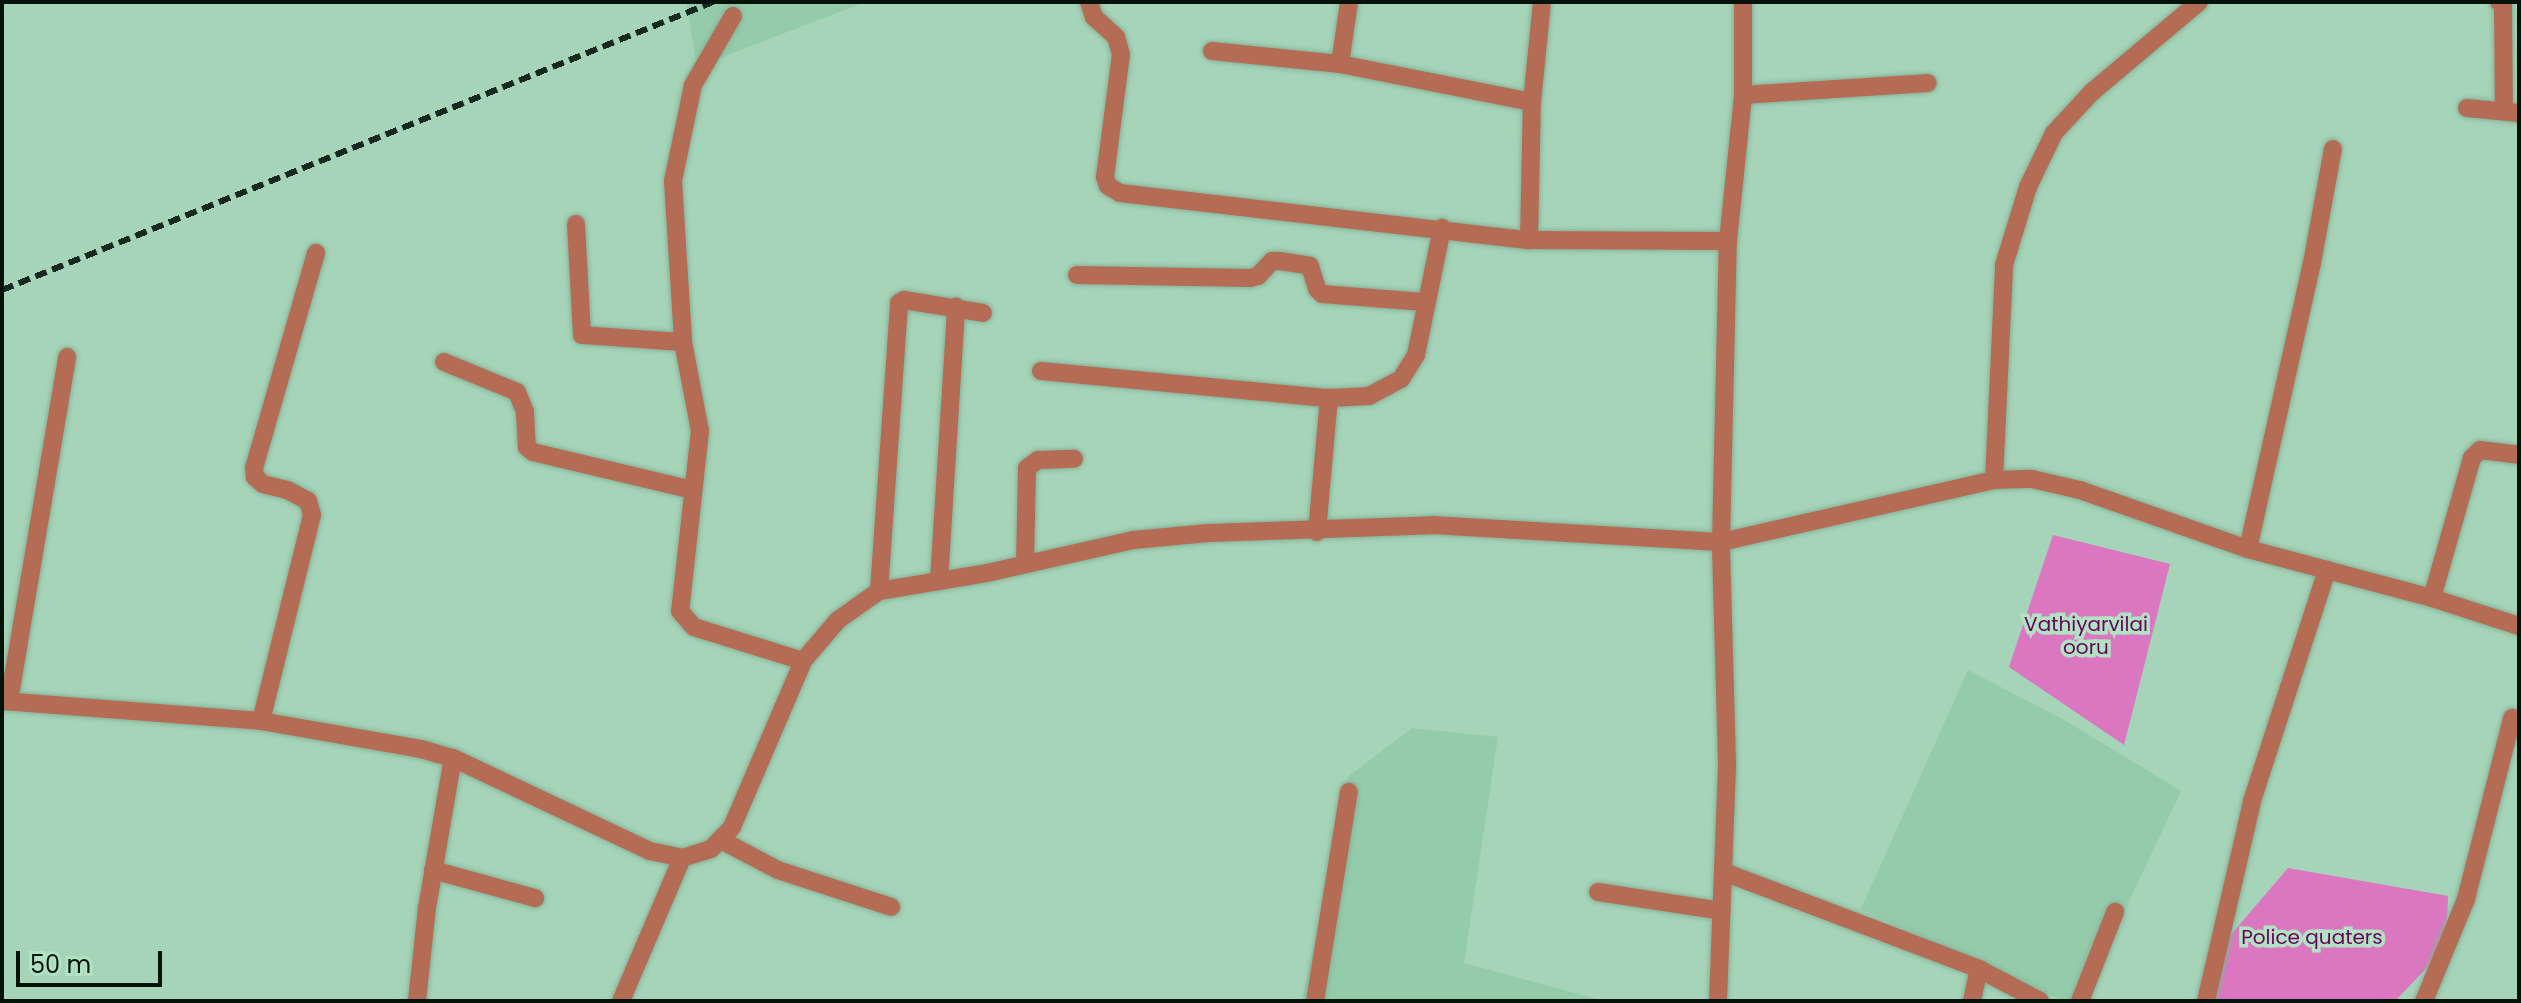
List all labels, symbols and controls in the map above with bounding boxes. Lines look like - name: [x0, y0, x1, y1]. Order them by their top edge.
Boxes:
- park label: Vathiyarvilai ooru: [2024, 613, 2148, 660]
- park label: Police quaters: [2241, 925, 2383, 949]
- scale bar: [20, 935, 166, 985]
- text: 50 m: [30, 948, 91, 981]

